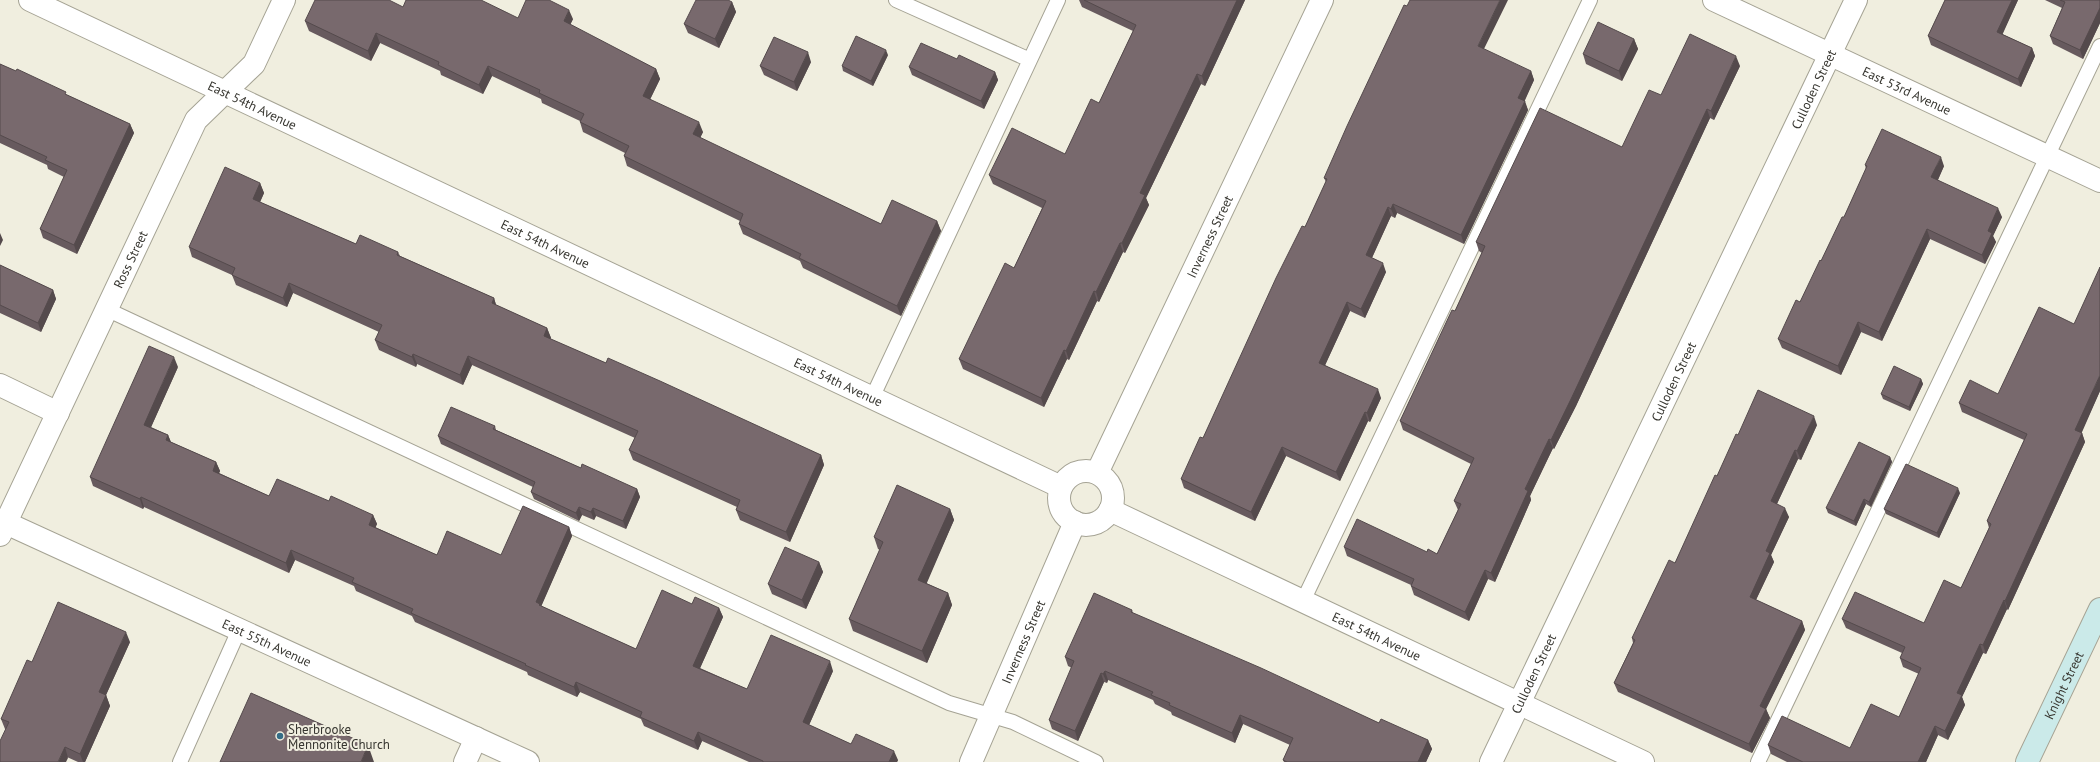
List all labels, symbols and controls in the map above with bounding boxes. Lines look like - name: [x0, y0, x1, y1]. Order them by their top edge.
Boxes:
- street label: Culloden Street: [1787, 46, 1840, 132]
- street label: East 53rd Avenue: [1860, 62, 1954, 119]
- street label: East 54th Avenue: [205, 77, 300, 133]
- street label: Inverness Street: [1183, 192, 1237, 280]
- street label: East 54th Avenue: [498, 215, 593, 272]
- street label: Ross Street: [109, 227, 151, 291]
- street label: Culloden Street: [1647, 338, 1700, 424]
- street label: East 54th Avenue: [791, 354, 886, 410]
- street label: Inverness Street: [997, 597, 1049, 686]
- street label: East 54th Avenue: [1330, 608, 1424, 664]
- street label: East 55th Avenue: [220, 615, 314, 670]
- street label: Culloden Street: [1507, 631, 1560, 716]
- street label: Knight Street: [2040, 648, 2087, 722]
- place label: Sherbrooke Mennonite Church: [288, 721, 390, 753]
- marker: Sherbrooke Mennonite Church: [275, 731, 285, 741]

